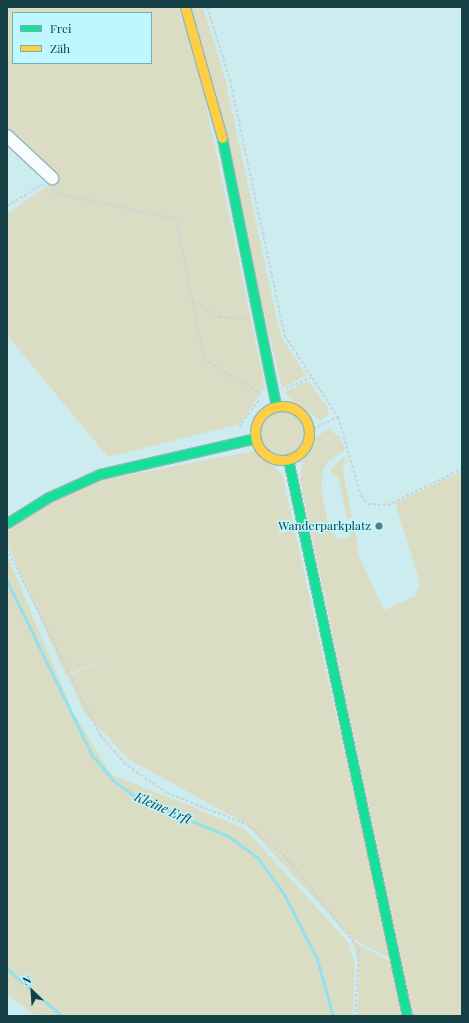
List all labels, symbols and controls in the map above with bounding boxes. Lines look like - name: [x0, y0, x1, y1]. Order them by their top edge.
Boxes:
- legend: [12, 12, 152, 64]
- text: Frei: [50, 20, 72, 36]
- text: Zäh: [50, 40, 70, 56]
- place label: Wanderparkplatz: [278, 519, 371, 533]
- marker: Wanderparkplatz: [374, 521, 384, 531]
- water label: Kleine Erft: [132, 789, 194, 827]
- north arrow: [12, 971, 52, 1011]
- text: N: [20, 971, 33, 988]

